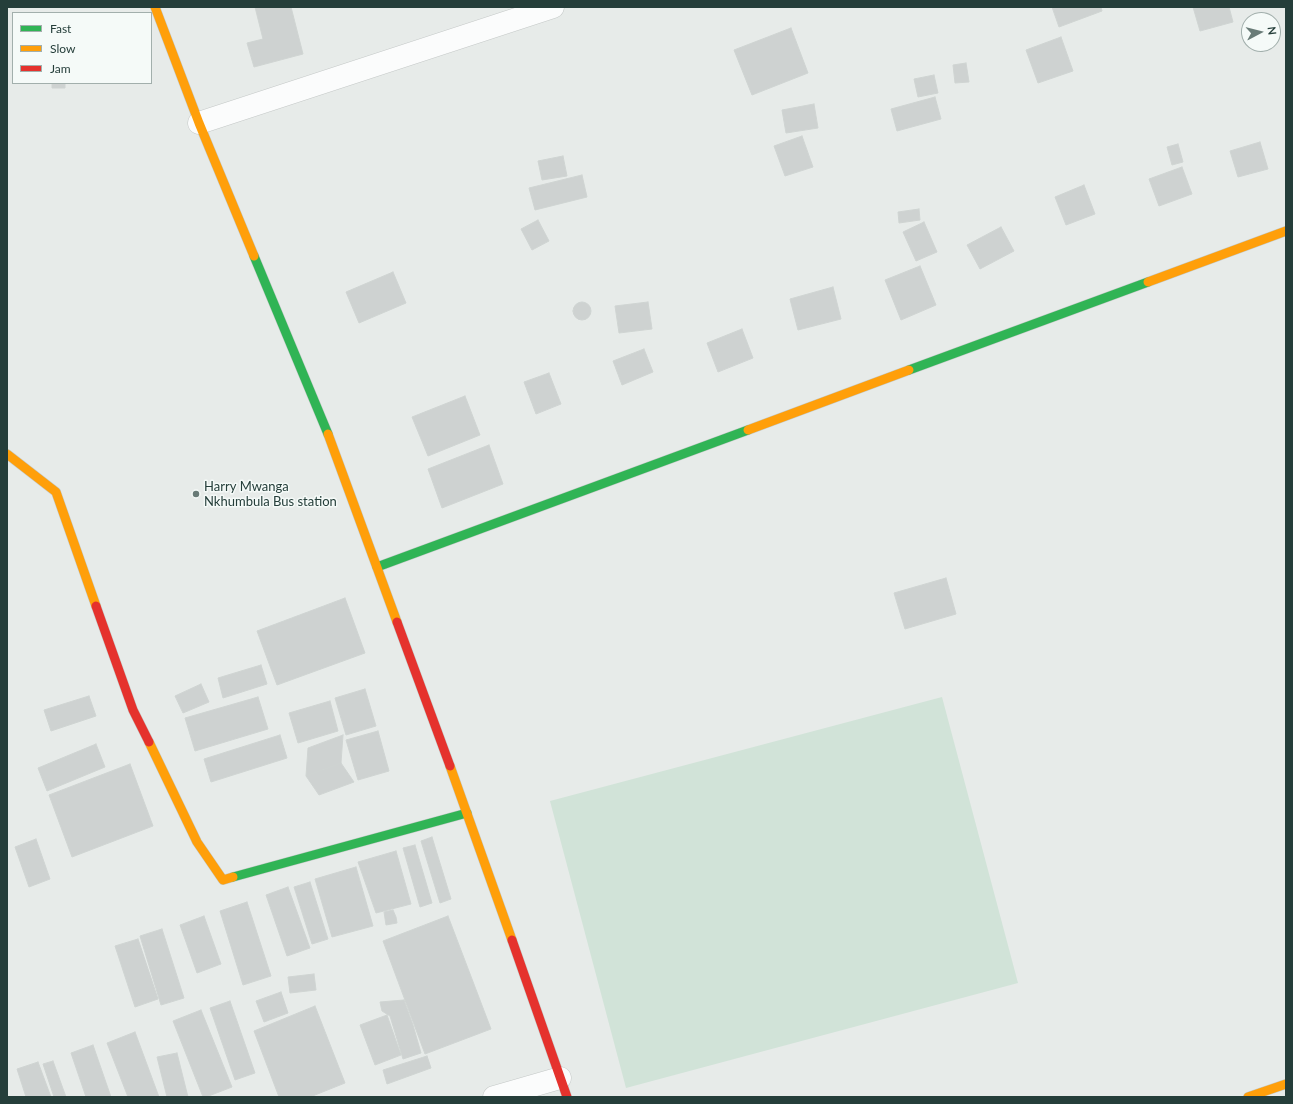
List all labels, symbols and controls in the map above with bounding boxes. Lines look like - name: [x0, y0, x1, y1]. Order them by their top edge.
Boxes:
- legend: [12, 12, 152, 84]
- north arrow: [1241, 12, 1281, 52]
- text: Fast: [50, 21, 71, 36]
- text: N: [1265, 26, 1279, 36]
- text: Slow: [50, 41, 75, 56]
- text: Jam: [50, 61, 71, 76]
- place label: Harry Mwanga Nkhumbula Bus station: [204, 479, 337, 510]
- marker: Harry Mwanga Nkhumbula Bus station: [191, 489, 201, 499]

